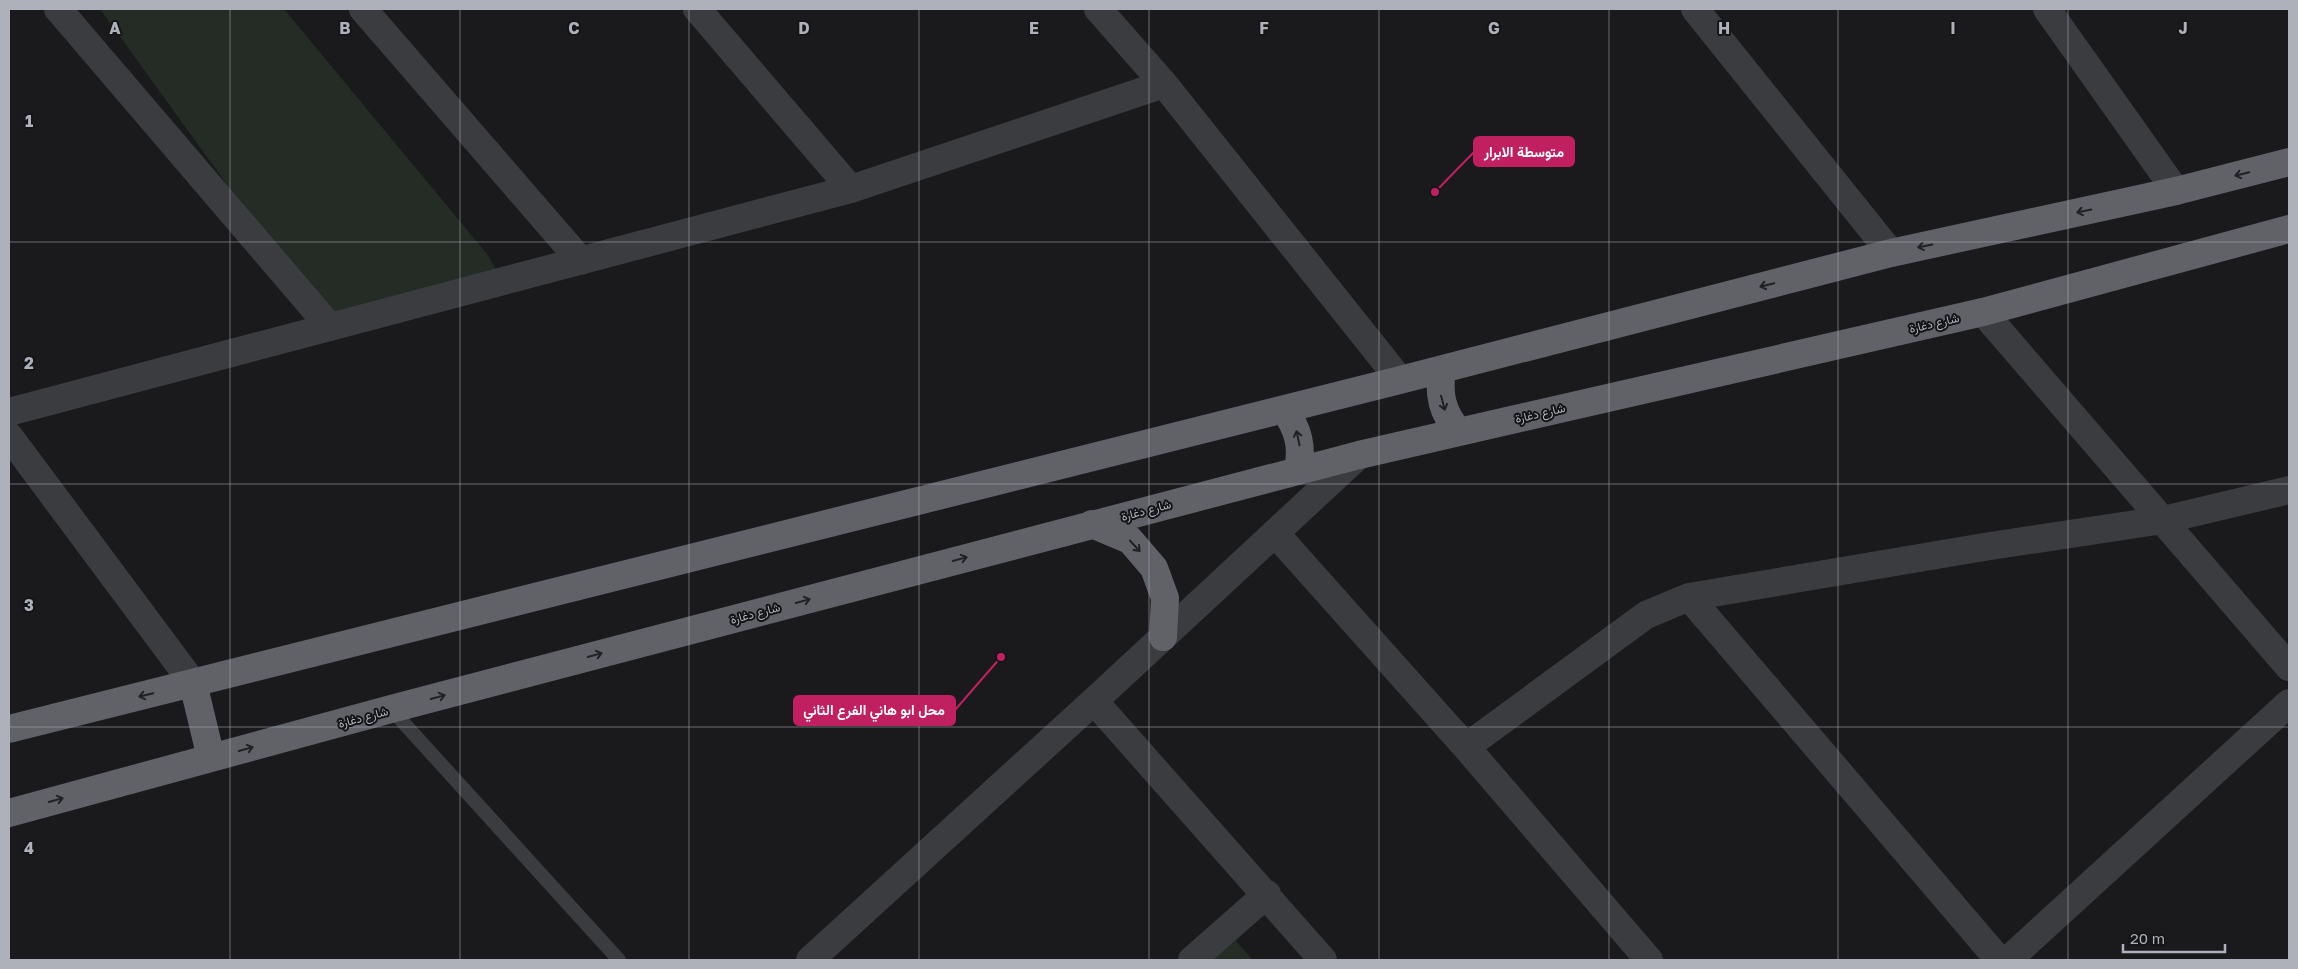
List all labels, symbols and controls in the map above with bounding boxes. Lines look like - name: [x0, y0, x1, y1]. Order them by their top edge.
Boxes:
- text: A: [109, 18, 121, 38]
- text: B: [339, 18, 351, 38]
- text: C: [568, 18, 580, 38]
- text: D: [798, 18, 810, 38]
- text: E: [1029, 18, 1039, 38]
- text: F: [1259, 18, 1269, 38]
- text: G: [1488, 18, 1500, 38]
- text: H: [1718, 18, 1730, 38]
- text: I: [1950, 18, 1956, 38]
- text: J: [2178, 18, 2188, 38]
- text: 1: [25, 111, 33, 131]
- callout: متوسطة الابرار: [1474, 137, 1574, 166]
- text: متوسطة الابرار: [1483, 143, 1564, 161]
- one-way arrow: [2234, 170, 2250, 179]
- one-way arrow: [2076, 207, 2092, 216]
- one-way arrow: [1917, 242, 1933, 251]
- one-way arrow: [1760, 281, 1776, 290]
- street label: شارع دغارة: [1907, 310, 1961, 338]
- text: 2: [24, 353, 34, 373]
- one-way arrow: [1439, 394, 1448, 410]
- street label: شارع دغارة: [1513, 400, 1567, 428]
- one-way arrow: [1293, 431, 1302, 447]
- street label: شارع دغارة: [1119, 496, 1173, 526]
- one-way arrow: [1129, 540, 1141, 553]
- one-way arrow: [951, 554, 967, 563]
- text: 3: [24, 595, 34, 615]
- one-way arrow: [794, 595, 810, 605]
- street label: شارع دغارة: [728, 599, 782, 629]
- one-way arrow: [586, 650, 602, 660]
- one-way arrow: [139, 691, 155, 700]
- one-way arrow: [429, 692, 445, 701]
- callout: محل ابو هاني الفرع الثاني: [794, 696, 955, 725]
- text: محل ابو هاني الفرع الثاني: [803, 701, 945, 722]
- street label: شارع دغارة: [336, 703, 390, 733]
- one-way arrow: [238, 743, 254, 753]
- one-way arrow: [47, 795, 63, 805]
- text: 4: [24, 838, 34, 858]
- scale bar: [2123, 922, 2226, 954]
- text: 20 m: [2130, 929, 2165, 947]

